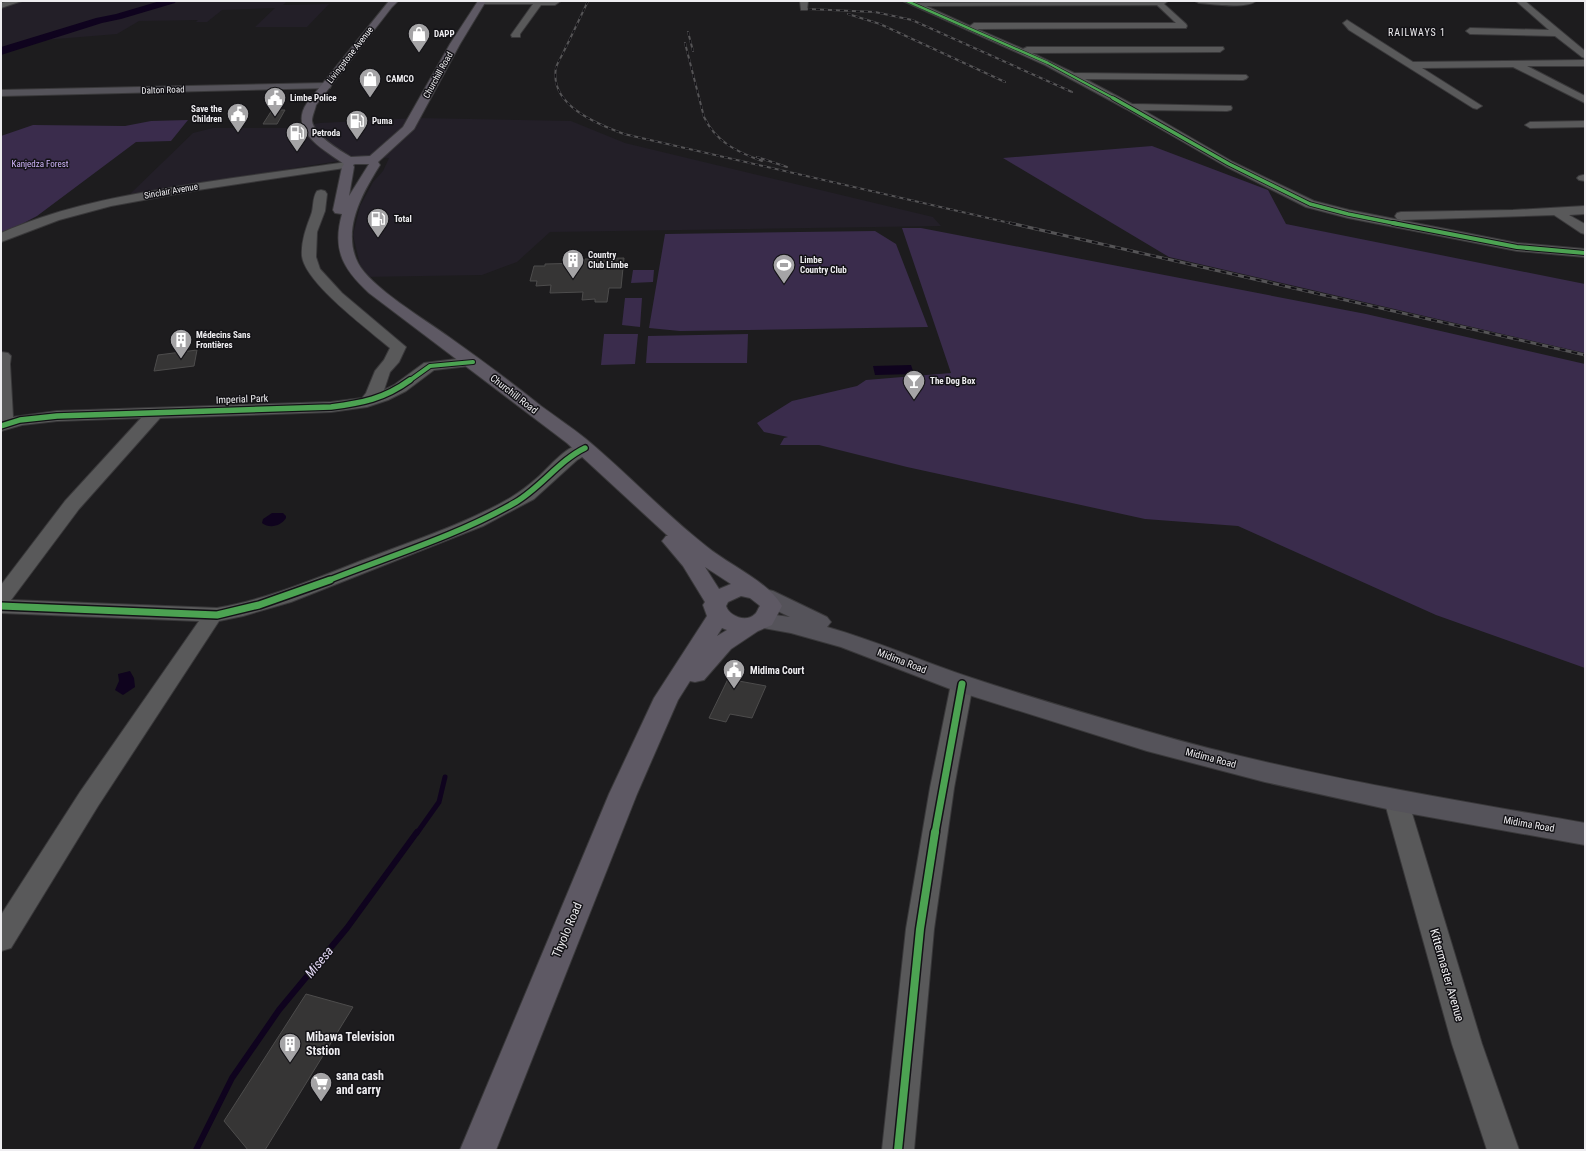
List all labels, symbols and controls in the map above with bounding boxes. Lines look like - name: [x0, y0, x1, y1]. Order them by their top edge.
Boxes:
- shop icon: DAPP: [406, 21, 432, 54]
- street label: Livingstone Avenue: [325, 25, 375, 85]
- district label: RAILWAYS 1: [1388, 27, 1446, 38]
- place label: DAPP: [434, 29, 455, 39]
- street label: Churchill Road: [421, 50, 455, 100]
- shop icon: CAMCO: [357, 66, 383, 99]
- place label: CAMCO: [386, 74, 414, 84]
- street label: Dalton Road: [141, 84, 185, 96]
- public building icon: Limbe Police: [262, 85, 288, 118]
- place label: Limbe Police: [290, 93, 337, 103]
- public building icon: Save the Children: [225, 101, 251, 134]
- place label: Save the Children: [191, 104, 223, 124]
- fuel station icon: Puma: [344, 108, 370, 141]
- place label: Puma: [372, 116, 392, 126]
- fuel station icon: Petroda: [284, 120, 310, 153]
- place label: Petroda: [312, 128, 340, 138]
- park label: Kanjedza Forest: [11, 159, 69, 169]
- street label: Sinclair Avenue: [143, 181, 199, 201]
- fuel station icon: Total: [365, 206, 391, 239]
- place label: Total: [394, 214, 412, 224]
- building icon: Country Club Limbe: [560, 247, 586, 280]
- place label: Country Club Limbe: [588, 250, 629, 270]
- sports icon: Limbe Country Club: [771, 252, 797, 285]
- place label: Limbe Country Club: [800, 255, 847, 275]
- building icon: Médecins Sans Frontières: [168, 327, 194, 360]
- place label: Médecins Sans Frontières: [196, 330, 251, 350]
- bar icon: The Dog Box: [901, 368, 927, 401]
- street label: Churchill Road: [488, 372, 540, 416]
- place label: The Dog Box: [930, 376, 975, 386]
- street label: Imperial Park: [216, 393, 269, 405]
- street label: Midima Road: [876, 647, 928, 675]
- public building icon: Midima Court: [721, 657, 747, 690]
- place label: Midima Court: [750, 665, 804, 676]
- street label: Midima Road: [1185, 746, 1237, 770]
- street label: Midima Road: [1503, 814, 1555, 834]
- street label: Thyolo Road: [549, 900, 585, 960]
- street label: Kittermaster Avenue: [1427, 927, 1467, 1023]
- water label: Misesa: [302, 943, 336, 981]
- place label: Mibawa Television Ststion: [306, 1030, 395, 1058]
- building icon: Mibawa Television Ststion: [277, 1031, 303, 1064]
- place label: sana cash and carry: [336, 1069, 384, 1097]
- supermarket icon: sana cash and carry: [308, 1070, 334, 1103]

